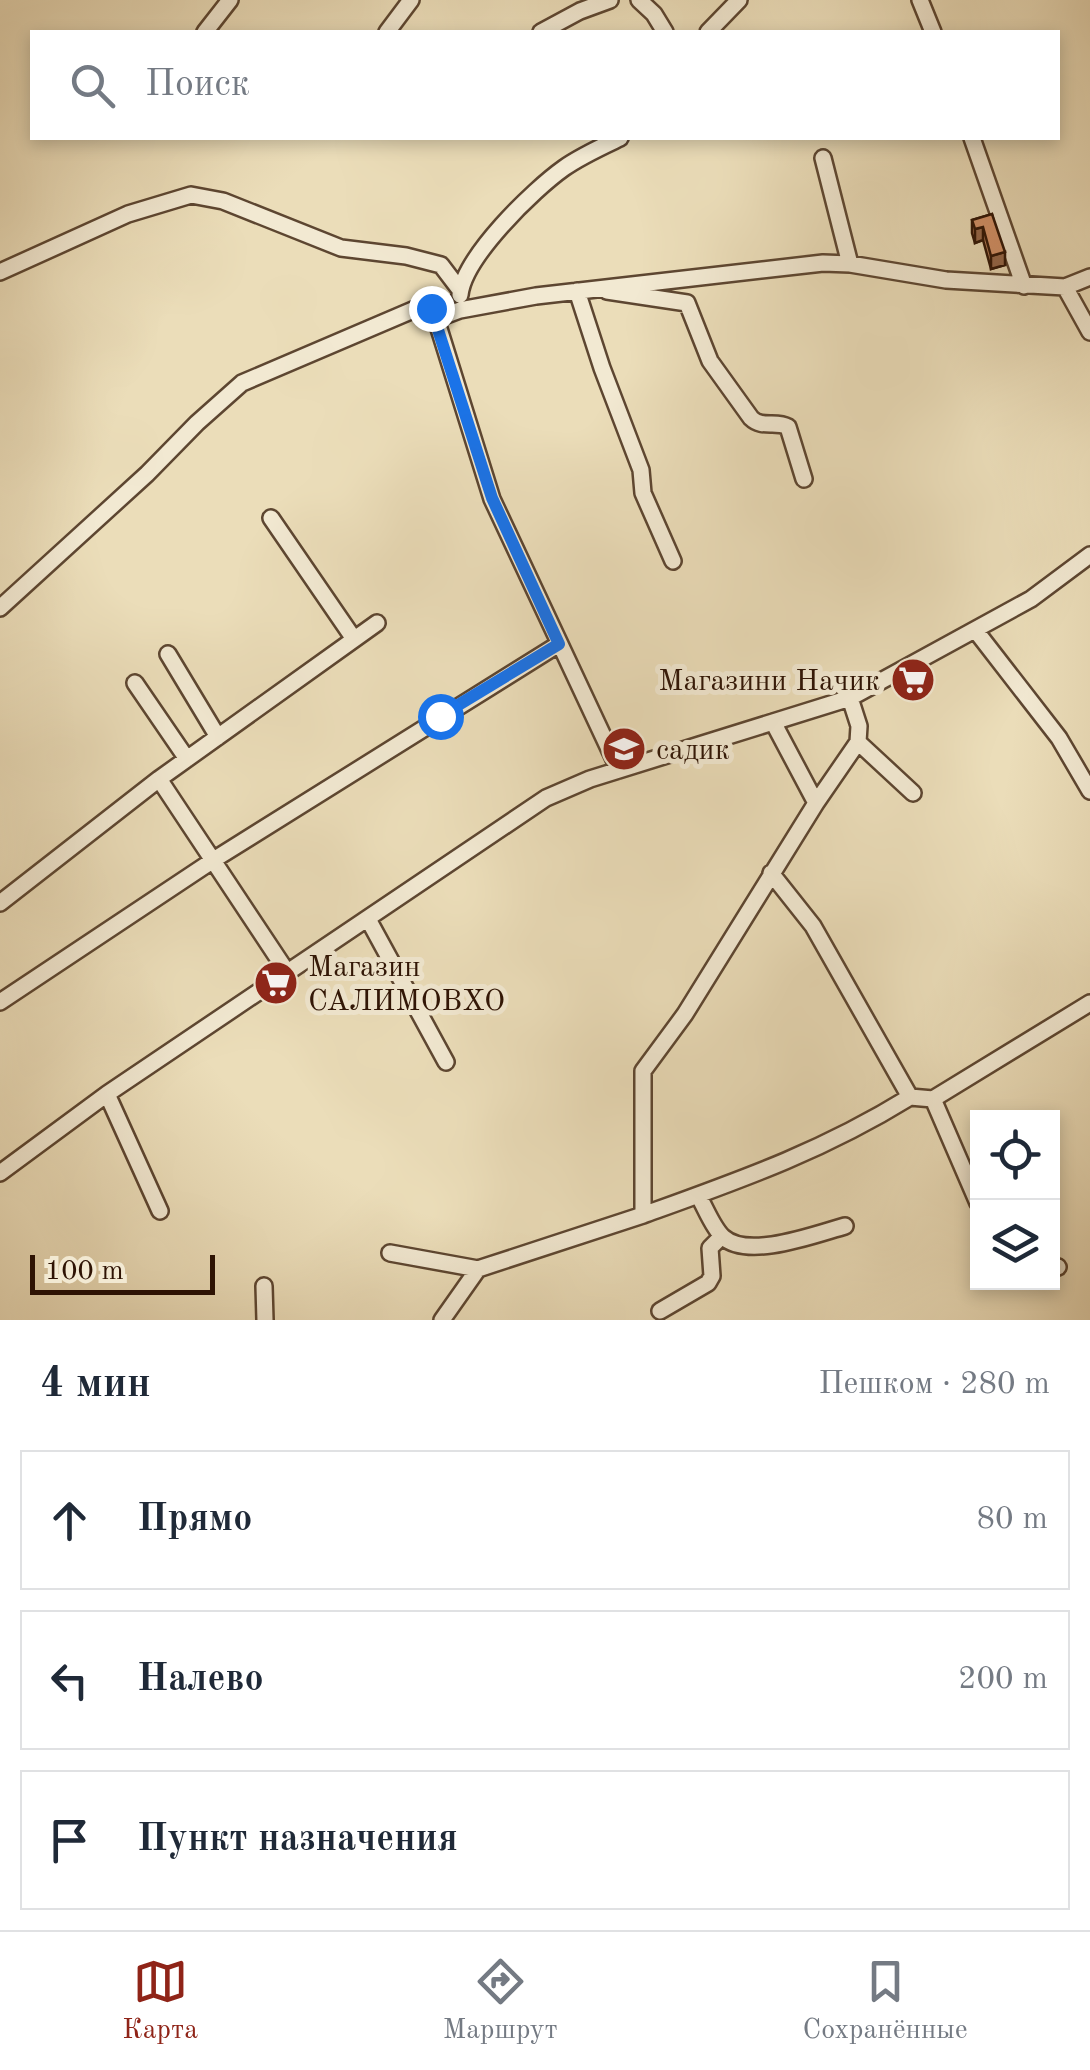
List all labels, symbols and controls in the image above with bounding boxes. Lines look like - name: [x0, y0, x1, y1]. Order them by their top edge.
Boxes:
- search box: [30, 30, 1060, 140]
- icon: search: [65, 58, 120, 113]
- text: Поиск: [145, 66, 250, 104]
- route end: [409, 286, 455, 332]
- supermarket icon: Магазини Начик: [890, 657, 936, 703]
- place label: Магазини Начик: [658, 667, 880, 697]
- route start: [418, 694, 464, 740]
- school or university icon: садик: [601, 726, 647, 772]
- place label: садик: [656, 736, 730, 766]
- place label: Магазин САЛИМОВХО: [308, 953, 505, 1017]
- supermarket icon: Магазин САЛИМОВХО: [253, 960, 299, 1006]
- map controls: [970, 1110, 1060, 1290]
- button: locate: [970, 1110, 1060, 1200]
- button: layers: [970, 1200, 1060, 1290]
- scale bar: [30, 1250, 215, 1294]
- text: 100 m: [45, 1258, 124, 1286]
- text: 4 мин: [40, 1364, 151, 1406]
- text: Пешком · 280 m: [818, 1369, 1050, 1401]
- icon: ahead: [42, 1493, 97, 1548]
- text: Прямо: [137, 1501, 252, 1539]
- text: 80 m: [977, 1504, 1048, 1536]
- icon: left: [42, 1653, 97, 1708]
- text: Налево: [137, 1661, 264, 1699]
- text: 200 m: [958, 1664, 1048, 1696]
- icon: arrive: [42, 1813, 97, 1868]
- text: Пункт назначения: [137, 1821, 458, 1859]
- tab: Карта: [122, 1954, 198, 2049]
- tab: Маршрут: [443, 1954, 558, 2049]
- tab: Сохранённые: [802, 1954, 968, 2049]

